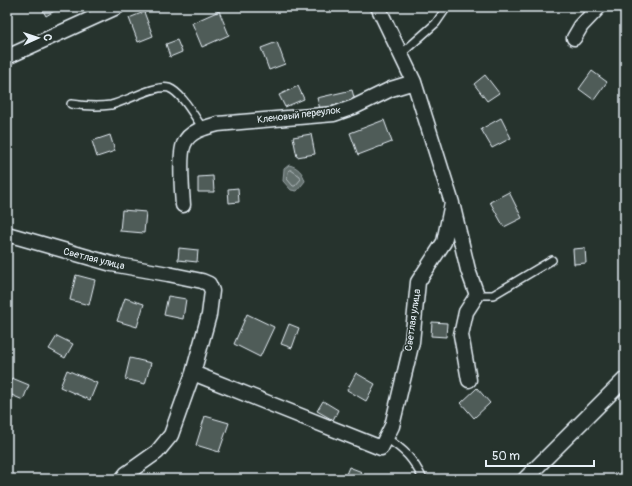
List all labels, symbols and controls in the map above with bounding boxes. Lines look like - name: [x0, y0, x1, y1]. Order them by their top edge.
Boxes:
- north arrow: [18, 18, 58, 58]
- text: С: [41, 34, 54, 41]
- street label: Кленовый переулок: [256, 104, 342, 126]
- street label: Светлая улица: [62, 246, 126, 272]
- street label: Светлая улица: [403, 288, 423, 352]
- scale bar: [486, 442, 594, 468]
- text: 50 m: [492, 449, 520, 464]

